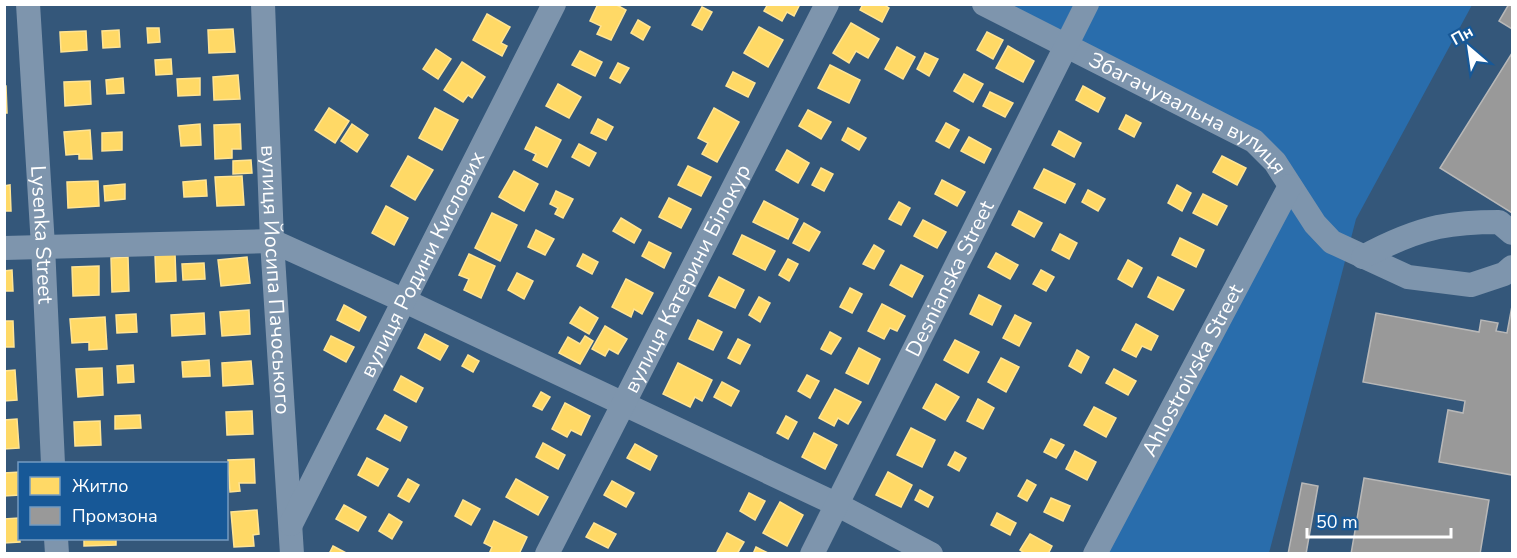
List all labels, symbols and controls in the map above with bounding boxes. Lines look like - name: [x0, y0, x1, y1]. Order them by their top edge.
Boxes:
- north arrow: [1439, 18, 1499, 78]
- text: Пн: [1447, 21, 1477, 51]
- street label: Збагачувальна вулиця: [1084, 46, 1293, 180]
- street label: вулиця Йосипа Пачоського: [254, 144, 297, 415]
- street label: вулиця Родини Кислових: [353, 147, 491, 382]
- street label: вулиця Катерини Білокур: [617, 159, 757, 398]
- street label: Lysenka Street: [24, 164, 60, 305]
- street label: Desnianska Street: [899, 195, 1001, 361]
- street label: Ahlostroivska Street: [1135, 279, 1250, 461]
- legend: [18, 462, 228, 540]
- text: Житло: [72, 474, 128, 498]
- scale bar: [1307, 501, 1451, 539]
- text: Промзона: [72, 504, 158, 528]
- text: 50 m: [1316, 510, 1358, 534]

